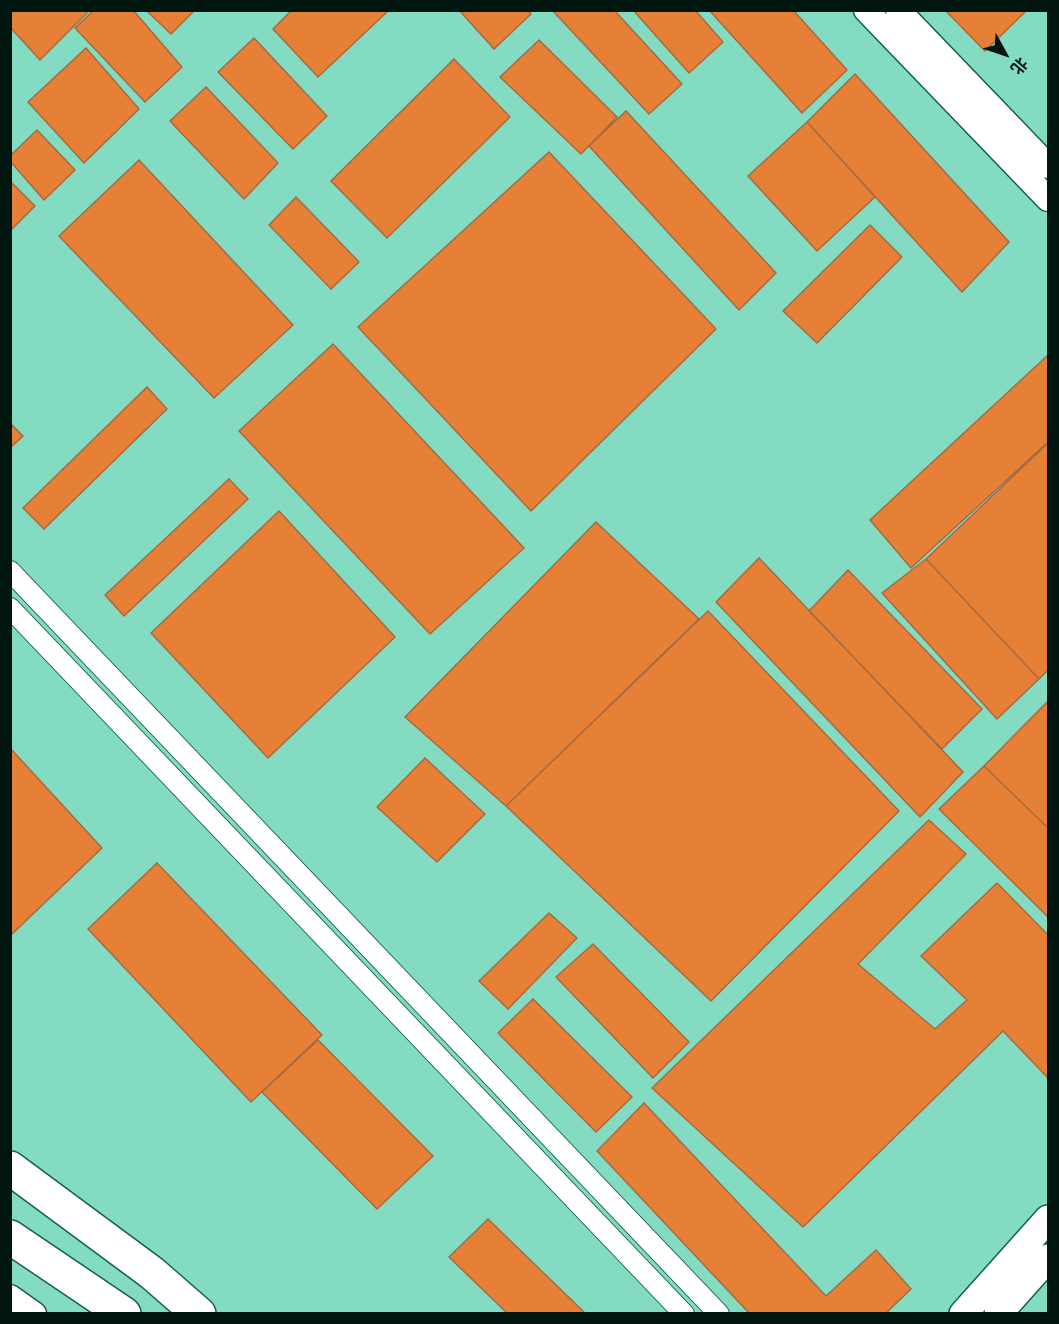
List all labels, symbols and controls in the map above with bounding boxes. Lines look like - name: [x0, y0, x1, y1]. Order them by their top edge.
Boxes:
- north arrow: [975, 24, 1035, 84]
- text: 北: [1008, 54, 1031, 77]

